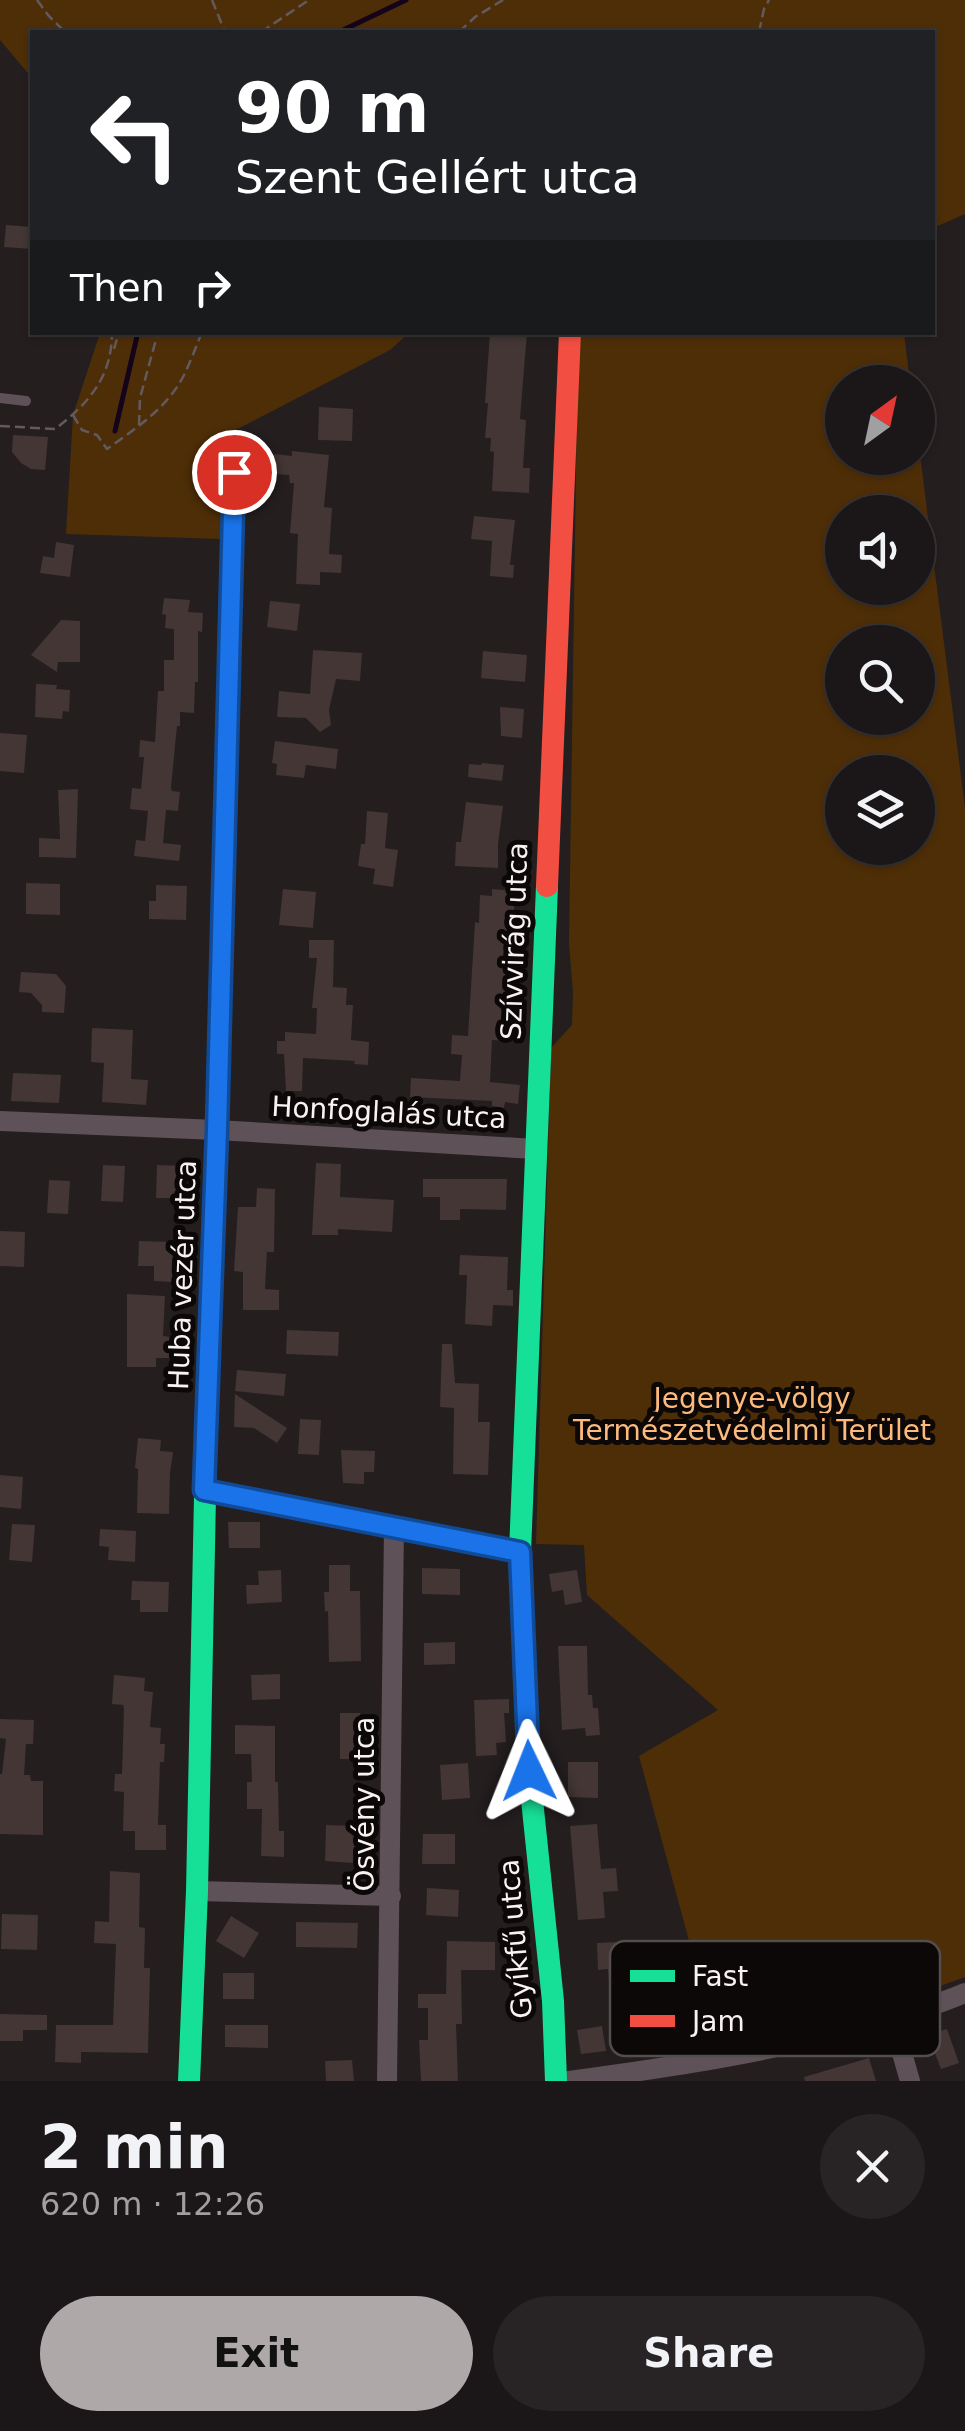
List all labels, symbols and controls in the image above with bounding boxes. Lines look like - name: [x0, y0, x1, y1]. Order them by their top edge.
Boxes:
- text: 90 m: [235, 67, 430, 149]
- icon: left: [70, 70, 200, 200]
- text: Szent Gellért utca: [235, 151, 640, 204]
- icon: right: [185, 260, 240, 315]
- text: Then: [70, 266, 165, 310]
- north arrow: [825, 365, 935, 475]
- map controls: [825, 365, 935, 865]
- pin: [192, 430, 277, 515]
- icon: arrive: [207, 445, 262, 500]
- button: sound: [825, 495, 935, 605]
- button: search: [825, 625, 935, 735]
- button: layers: [825, 755, 935, 865]
- street label: Szívvirág utca: [495, 842, 534, 1040]
- street label: Honfoglalás utca: [271, 1090, 507, 1135]
- street label: Huba vezér utca: [162, 1159, 203, 1391]
- park label: Jegenye-völgy Természetvédelmi Terület: [572, 1382, 931, 1447]
- street label: Ösvény utca: [347, 1717, 381, 1891]
- position arrow: [477, 1719, 581, 1823]
- street label: Gyíkfű utca: [492, 1858, 539, 2020]
- legend: [610, 1941, 940, 2056]
- text: Fast: [692, 1960, 748, 1993]
- text: Jam: [690, 2005, 745, 2038]
- text: 2 min: [40, 2112, 228, 2182]
- button: close: [820, 2114, 925, 2219]
- text: 620 m · 12:26: [40, 2185, 265, 2223]
- button: Exit: [40, 2296, 473, 2411]
- button: Share: [493, 2296, 925, 2411]

